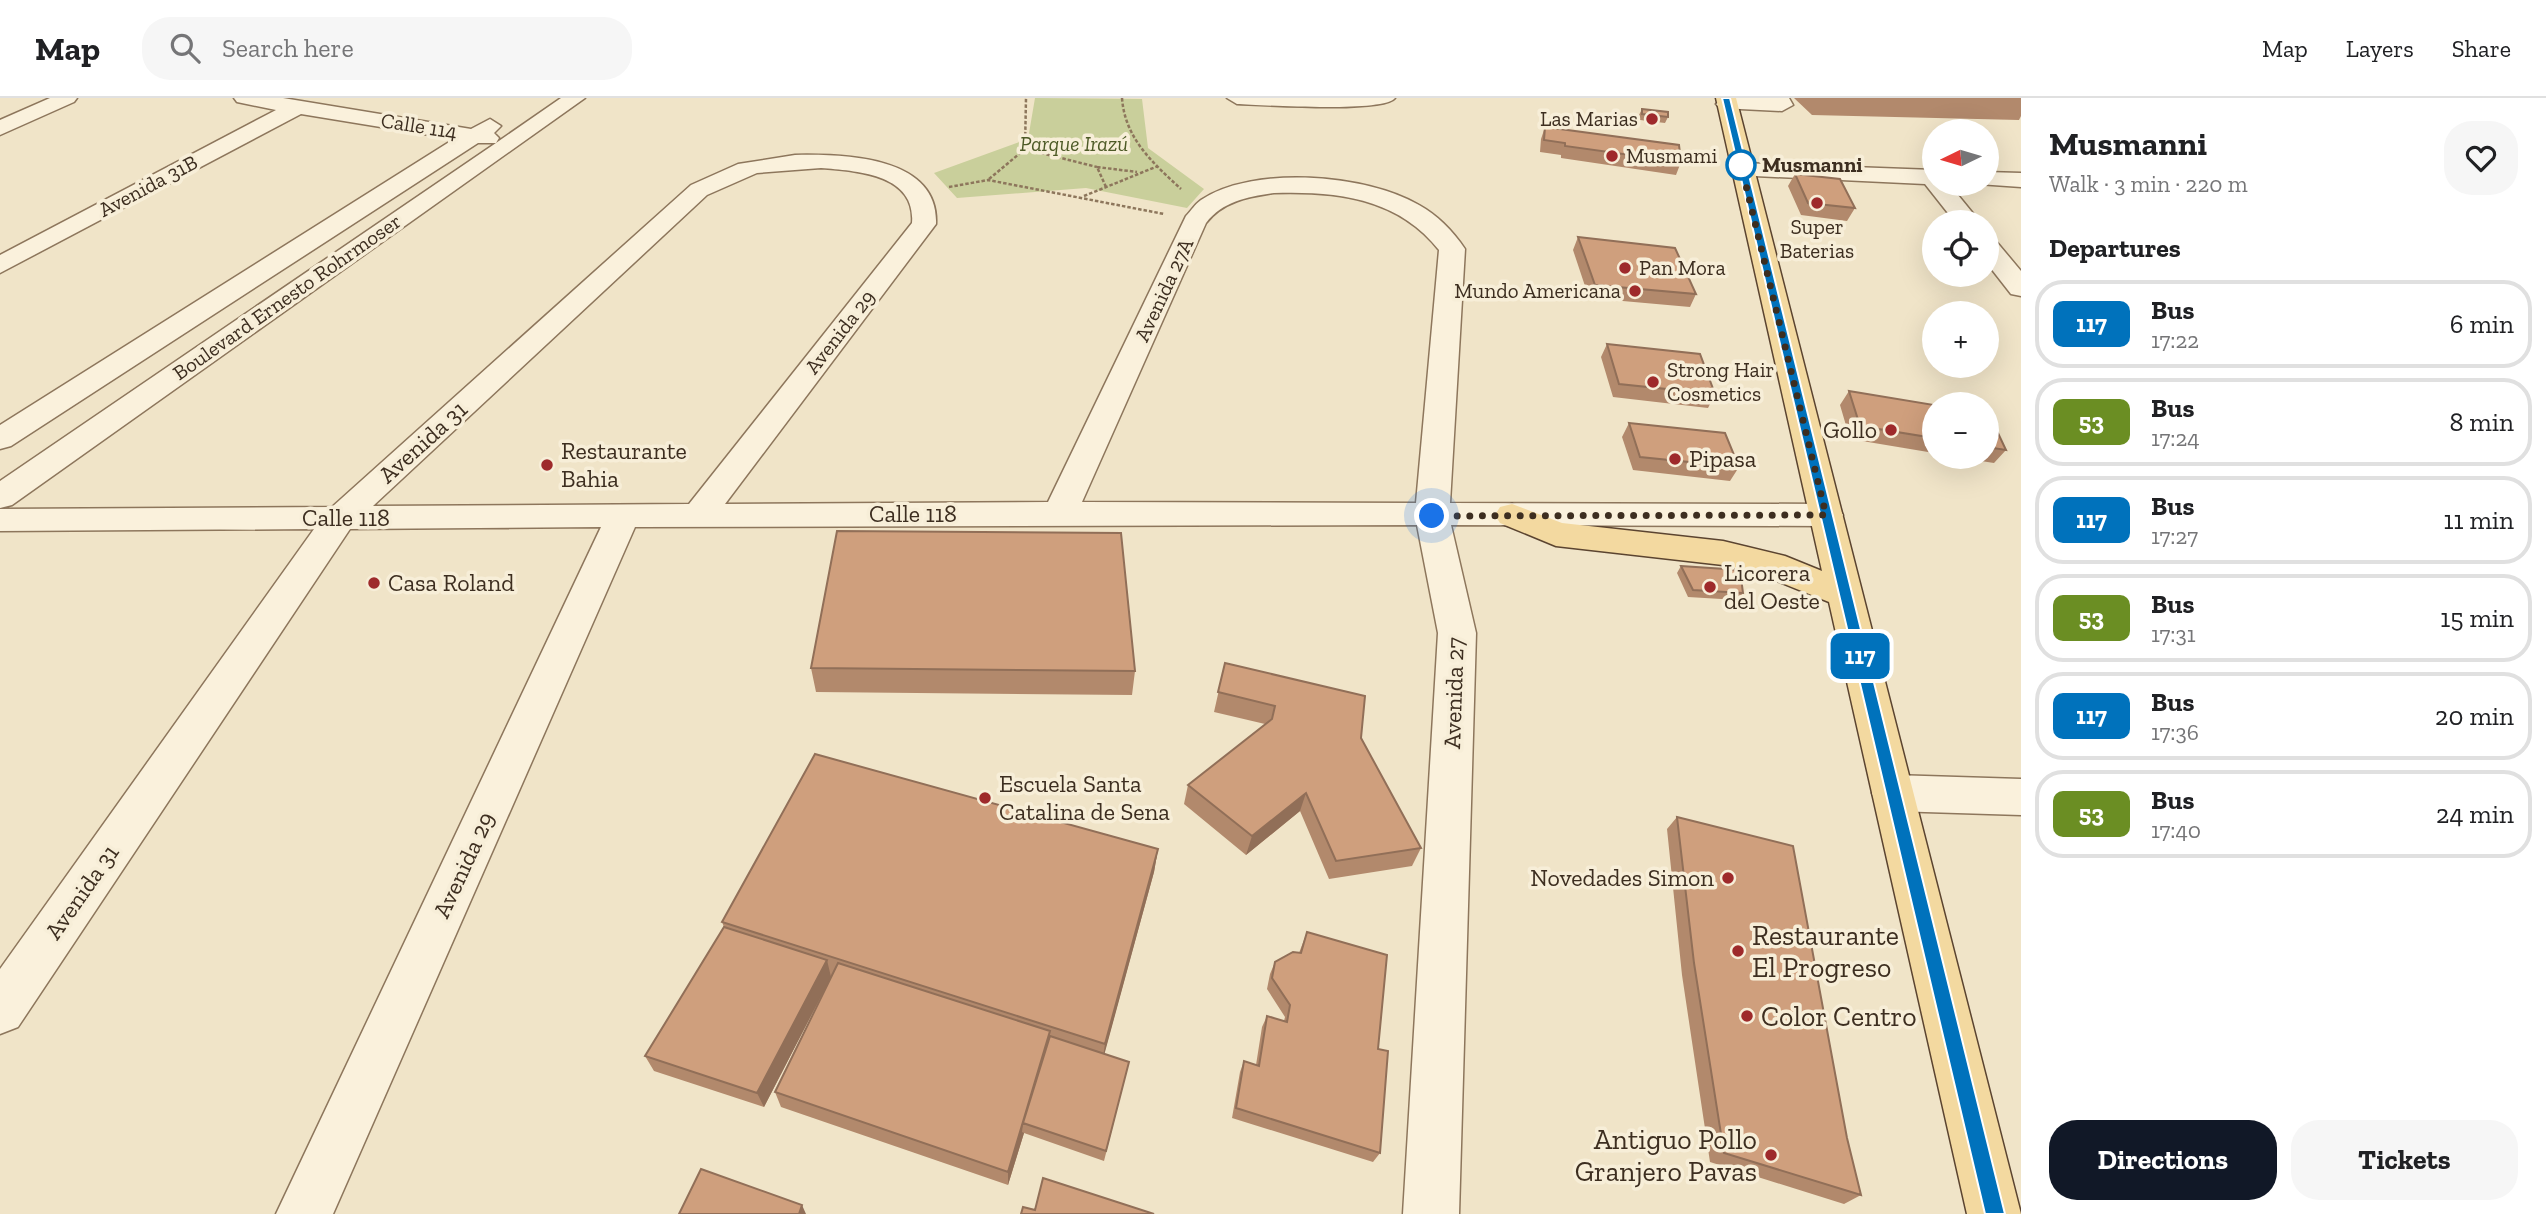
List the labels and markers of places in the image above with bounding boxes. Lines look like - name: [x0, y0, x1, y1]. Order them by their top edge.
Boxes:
- place label: Las Marias: [1540, 106, 1638, 131]
- marker: Las Marias: [1644, 111, 1660, 127]
- place label: Musmami: [1626, 143, 1717, 168]
- marker: Musmami: [1604, 148, 1620, 164]
- marker: Musmanni: [1726, 150, 1756, 180]
- place label: Musmanni: [1762, 152, 1863, 177]
- marker: Super Baterias: [1809, 195, 1825, 211]
- place label: Super Baterias: [1780, 214, 1854, 263]
- place label: Pan Mora: [1639, 255, 1726, 280]
- marker: Pan Mora: [1617, 260, 1633, 276]
- place label: Mundo Americana: [1454, 278, 1621, 303]
- marker: Mundo Americana: [1627, 283, 1643, 299]
- place label: Strong Hair Cosmetics: [1667, 357, 1774, 406]
- marker: Strong Hair Cosmetics: [1645, 374, 1661, 390]
- place label: Gollo: [1823, 415, 1877, 444]
- marker: Gollo: [1883, 422, 1899, 438]
- place label: Restaurante Bahia: [561, 436, 687, 493]
- place label: Pipasa: [1689, 444, 1757, 473]
- marker: Pipasa: [1667, 451, 1683, 467]
- marker: Restaurante Bahia: [539, 457, 555, 473]
- place label: Licorera del Oeste: [1724, 558, 1820, 615]
- place label: Casa Roland: [388, 568, 514, 597]
- marker: Casa Roland: [366, 575, 382, 591]
- marker: Licorera del Oeste: [1702, 579, 1718, 595]
- place label: Escuela Santa Catalina de Sena: [999, 769, 1170, 826]
- marker: Escuela Santa Catalina de Sena: [977, 790, 993, 806]
- place label: Novedades Simon: [1530, 863, 1714, 892]
- marker: Novedades Simon: [1720, 870, 1736, 886]
- place label: Restaurante El Progreso: [1752, 919, 1899, 984]
- marker: Restaurante El Progreso: [1730, 943, 1746, 959]
- place label: Color Centro: [1761, 1000, 1917, 1033]
- marker: Color Centro: [1739, 1008, 1755, 1024]
- place label: Antiguo Pollo Granjero Pavas: [1575, 1123, 1757, 1188]
- marker: Antiguo Pollo Granjero Pavas: [1763, 1147, 1779, 1163]

